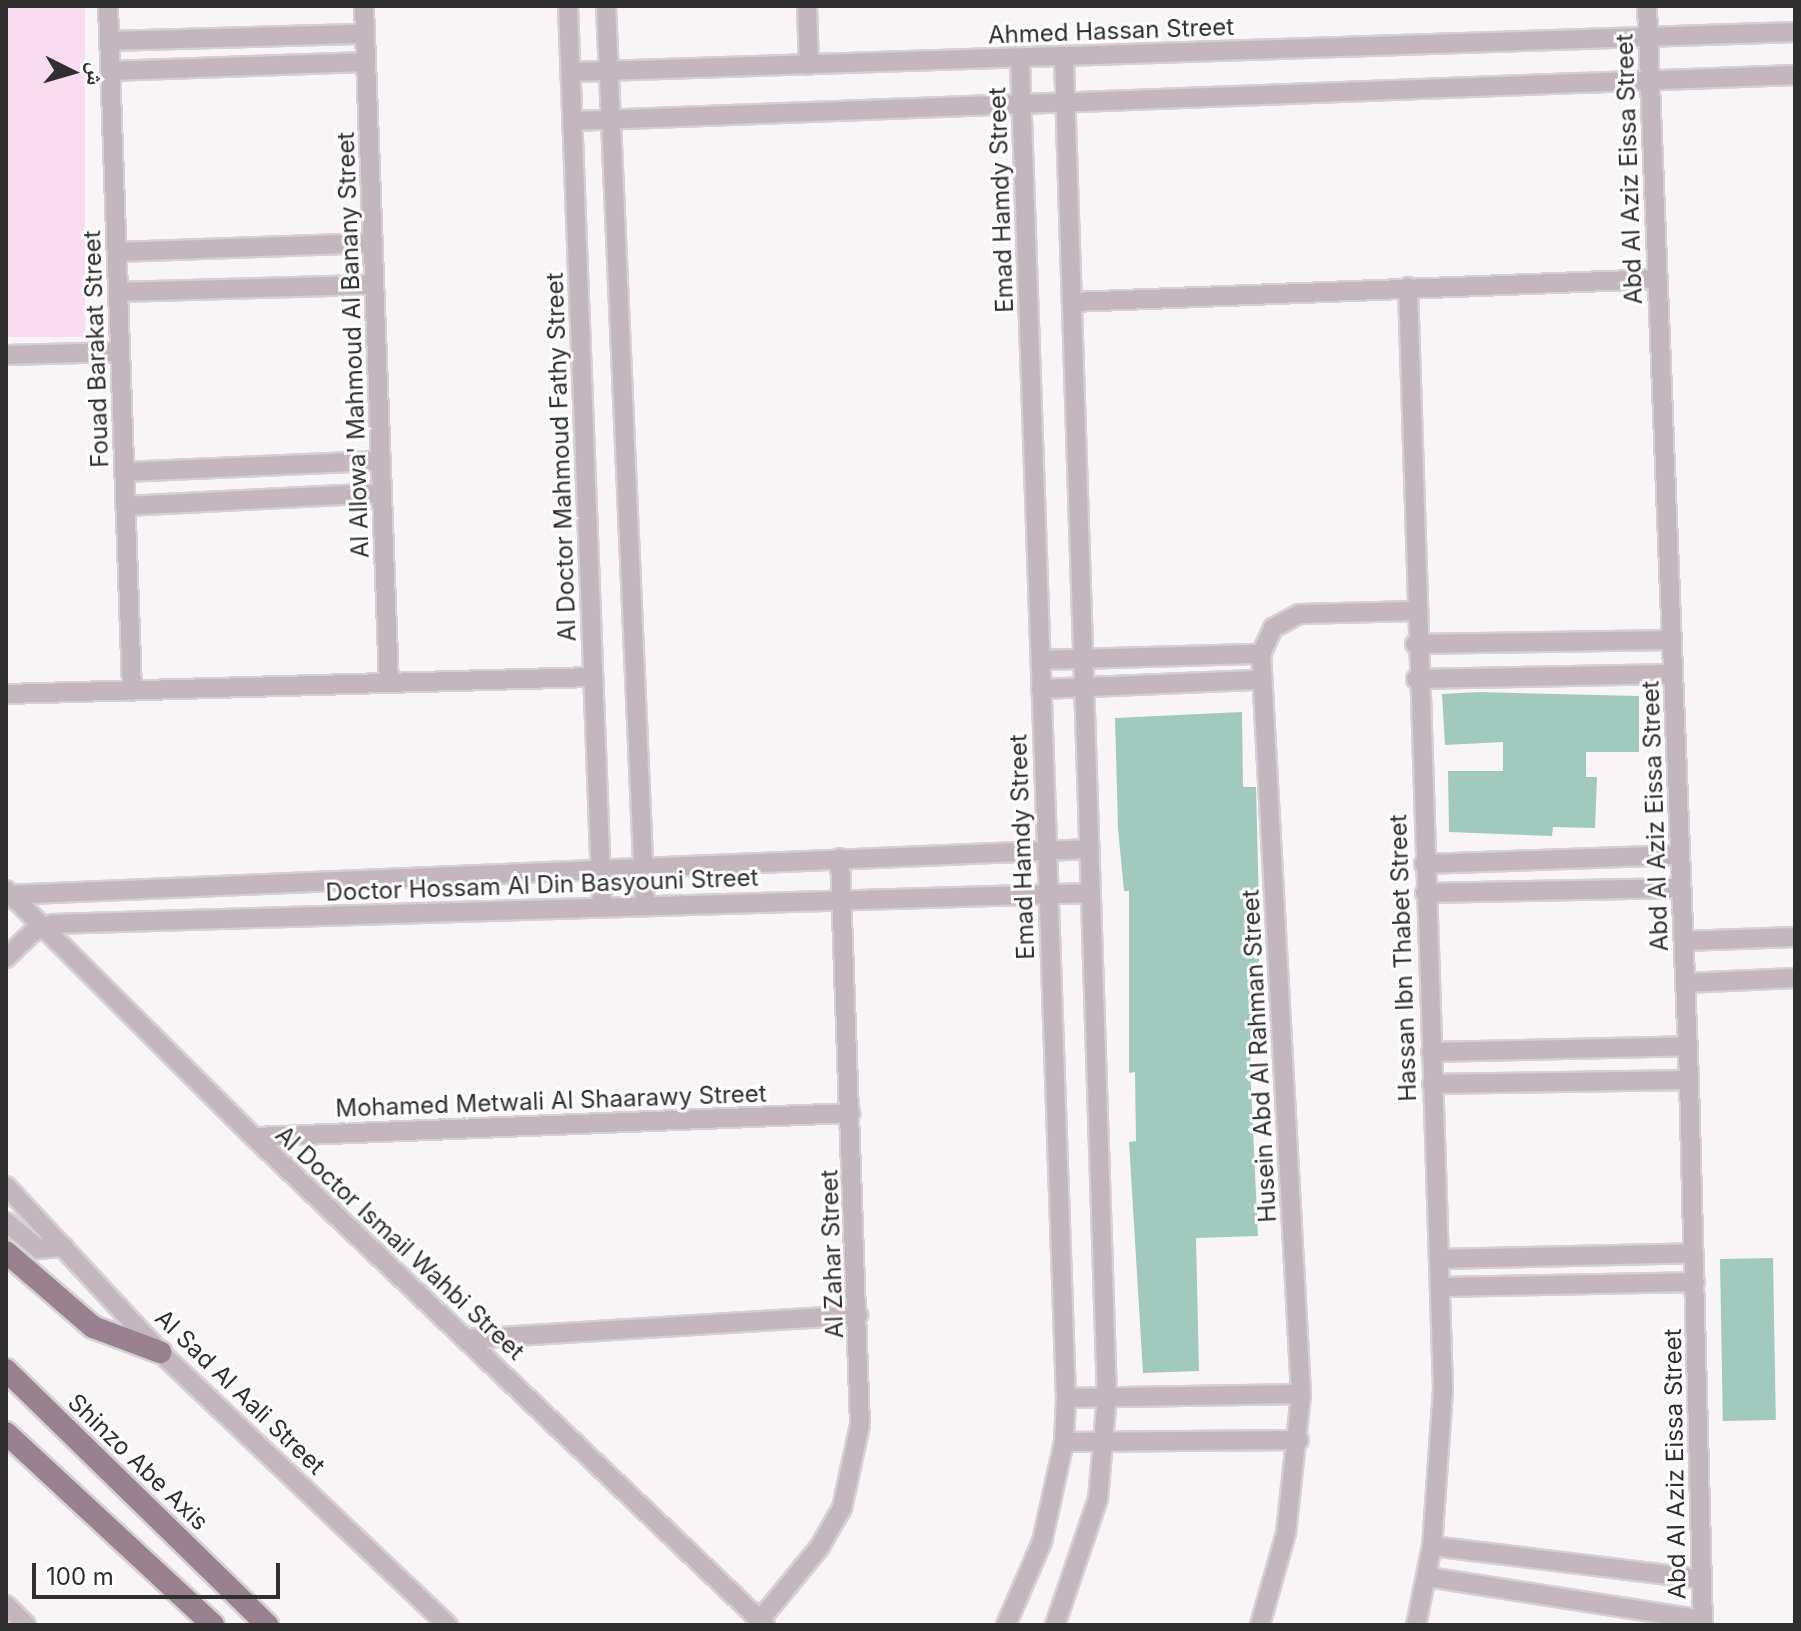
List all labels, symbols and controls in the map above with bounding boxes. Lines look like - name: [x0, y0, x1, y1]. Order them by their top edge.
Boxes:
- street label: Ahmed Hassan Street: [988, 12, 1234, 50]
- north arrow: [32, 32, 112, 112]
- street label: Abd Al Aziz Eissa Street: [1610, 33, 1648, 305]
- text: ش: [82, 61, 110, 87]
- street label: Emad Hamdy Street: [983, 87, 1019, 313]
- street label: Al Allowa' Mahmoud Al Banany Street: [331, 131, 375, 559]
- street label: Fouad Barakat Street: [77, 230, 115, 468]
- street label: Al Doctor Mahmoud Fathy Street: [540, 272, 582, 642]
- street label: Abd Al Aziz Eissa Street: [1636, 680, 1674, 952]
- street label: Emad Hamdy Street: [1004, 734, 1040, 960]
- street label: Hassan Ibn Thabet Street: [1384, 814, 1422, 1102]
- street label: Doctor Hossam Al Din Basyouni Street: [325, 863, 759, 907]
- street label: Husein Abd Al Rahman Street: [1236, 889, 1282, 1223]
- street label: Mohamed Metwali Al Shaarawy Street: [335, 1079, 767, 1123]
- street label: Al Doctor Ismail Wahbi Street: [270, 1120, 530, 1366]
- street label: Al Zahar Street: [815, 1169, 849, 1339]
- street label: Al Sad Al Aali Street: [149, 1304, 331, 1480]
- street label: Abd Al Aziz Eissa Street: [1658, 1328, 1692, 1600]
- street label: Shinzo Abe Axis: [62, 1388, 214, 1536]
- scale bar: [36, 1547, 284, 1597]
- text: 100 m: [46, 1562, 114, 1591]

